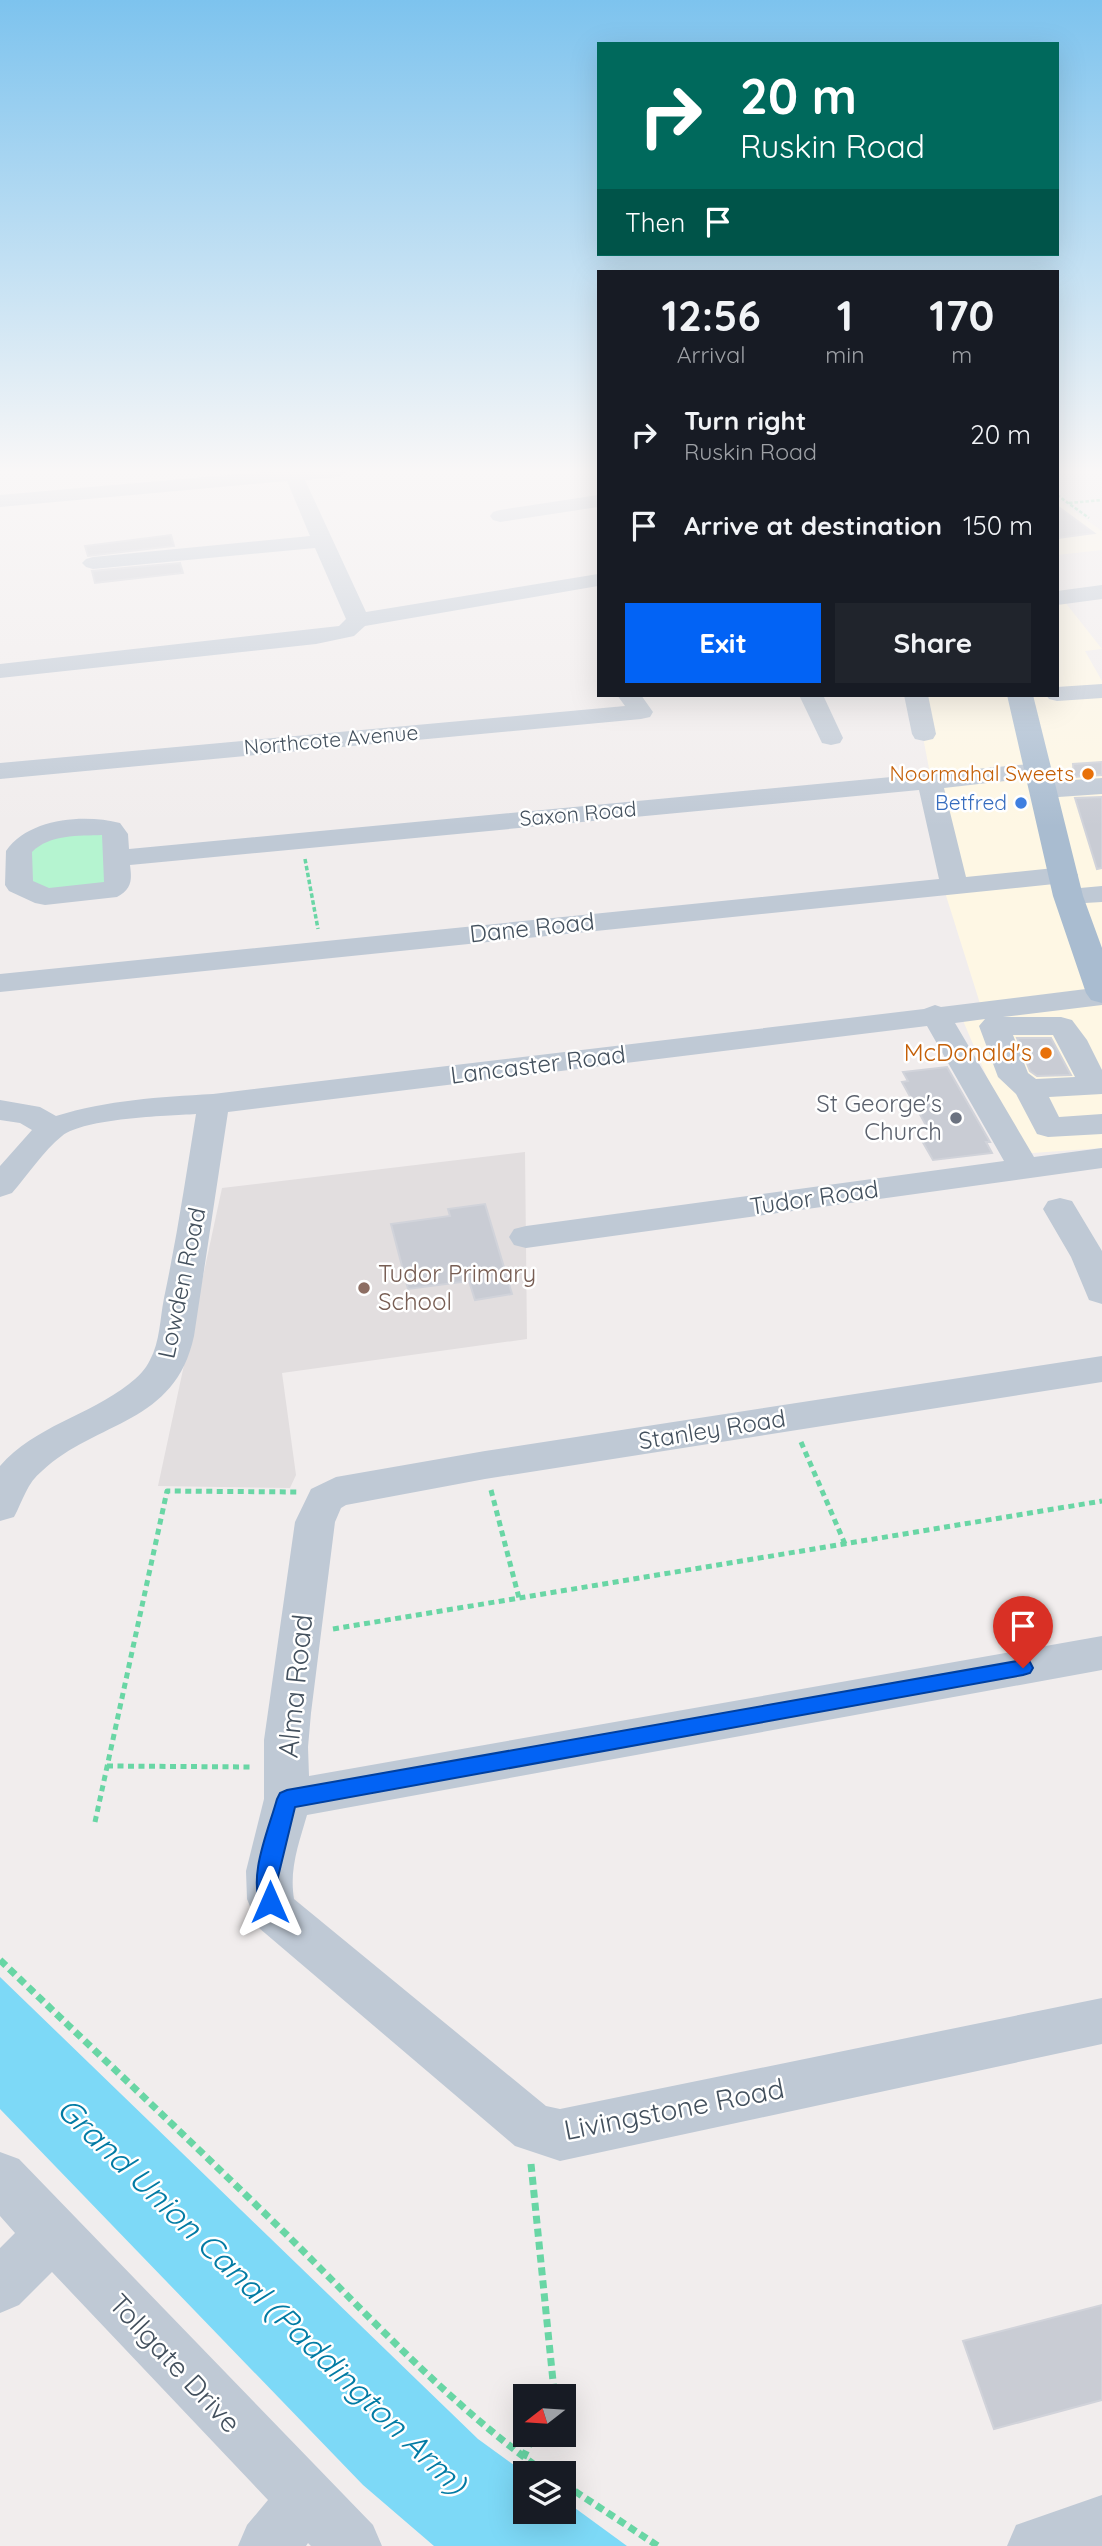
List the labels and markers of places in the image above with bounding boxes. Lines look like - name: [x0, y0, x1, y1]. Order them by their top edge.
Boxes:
- place label: Noormahal Sweets: [889, 760, 1074, 786]
- marker: Noormahal Sweets: [1080, 766, 1096, 782]
- place label: Betfred: [935, 789, 1007, 815]
- marker: Betfred: [1013, 795, 1029, 811]
- place label: McDonald's: [904, 1037, 1032, 1067]
- marker: McDonald's: [1038, 1045, 1054, 1061]
- place label: St George's Church: [816, 1088, 942, 1146]
- marker: St George's Church: [948, 1110, 964, 1126]
- place label: Tudor Primary School: [378, 1258, 536, 1316]
- marker: Tudor Primary School: [356, 1280, 372, 1296]
- pin: [993, 1596, 1053, 1668]

